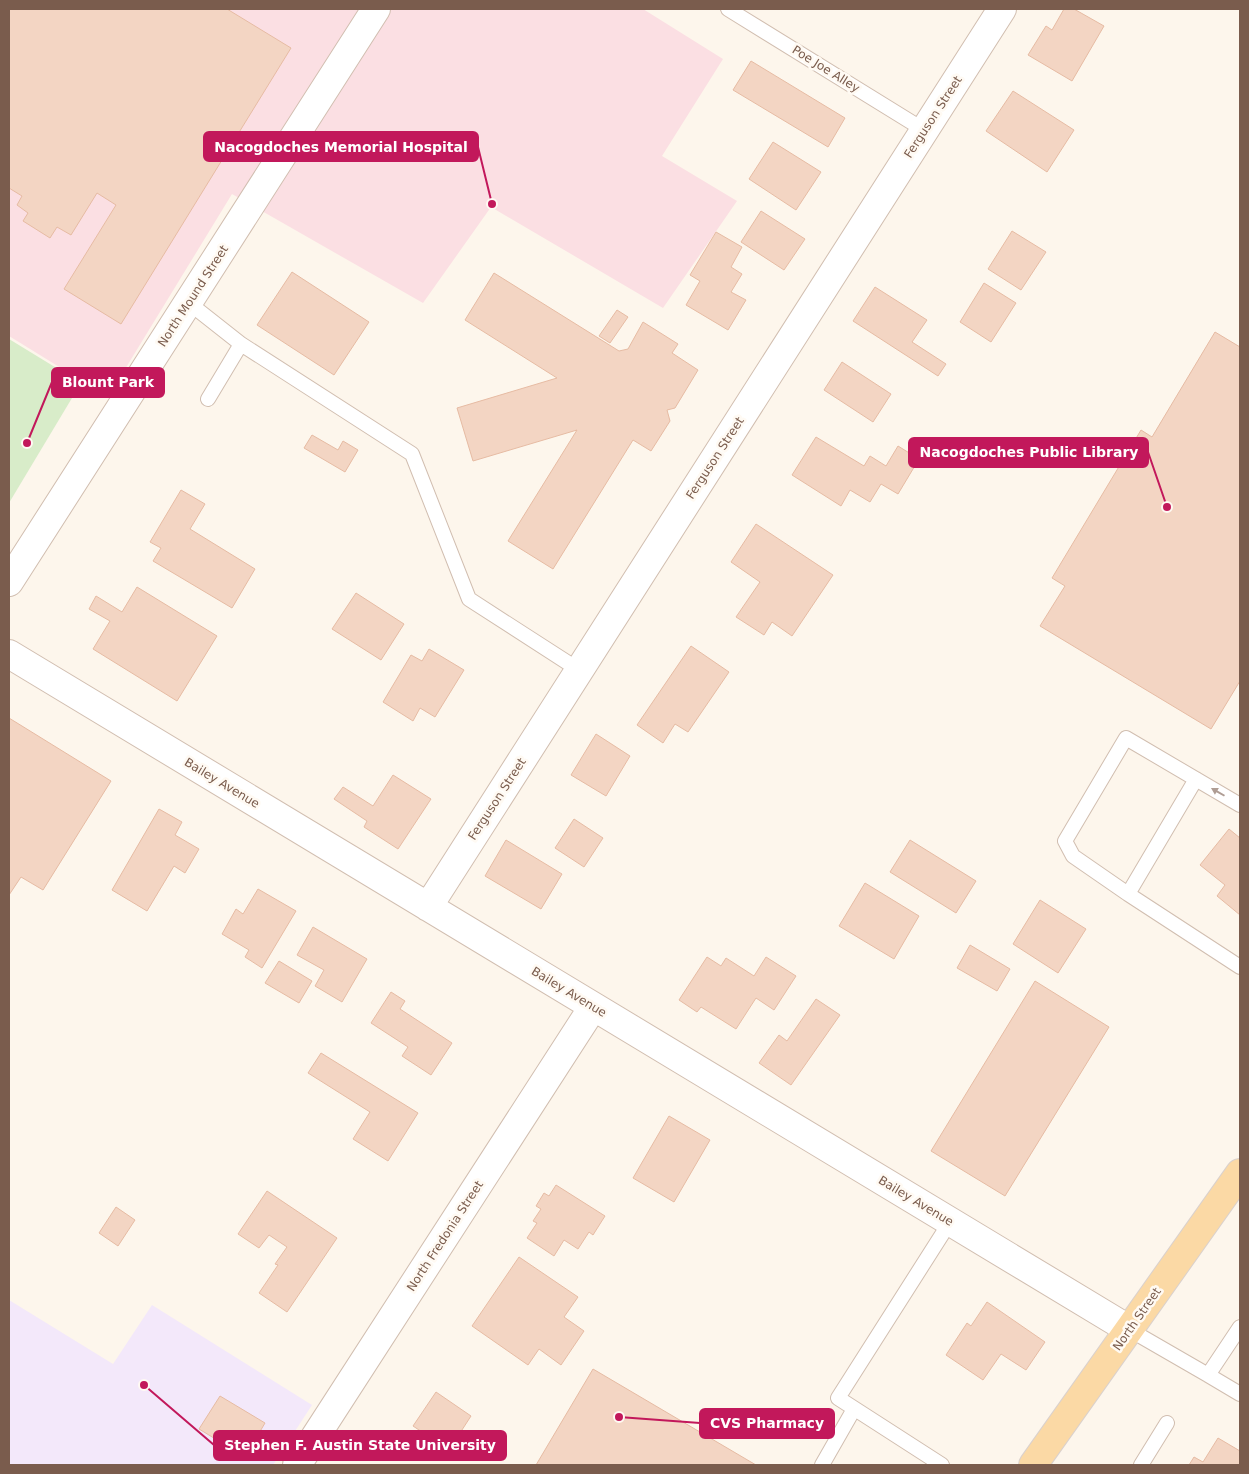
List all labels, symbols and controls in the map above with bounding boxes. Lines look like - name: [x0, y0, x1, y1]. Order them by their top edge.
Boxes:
- street label: Poe Joe Alley: [790, 43, 862, 95]
- street label: Ferguson Street: [901, 73, 965, 161]
- callout: Nacogdoches Memorial Hospital: [204, 132, 478, 161]
- text: Nacogdoches Memorial Hospital: [214, 139, 468, 155]
- street label: North Mound Street: [155, 242, 231, 349]
- callout: Blount Park: [52, 368, 164, 397]
- text: Blount Park: [62, 374, 155, 390]
- street label: Ferguson Street: [683, 414, 747, 502]
- callout: Nacogdoches Public Library: [909, 438, 1148, 467]
- text: Nacogdoches Public Library: [920, 444, 1138, 460]
- street label: Bailey Avenue: [182, 755, 262, 811]
- street label: Ferguson Street: [465, 755, 529, 843]
- one-way arrow: [1211, 787, 1224, 796]
- street label: Bailey Avenue: [529, 964, 609, 1020]
- street label: Bailey Avenue: [876, 1173, 956, 1229]
- street label: North Fredonia Street: [404, 1178, 486, 1294]
- street label: North Street: [1110, 1285, 1164, 1353]
- callout: CVS Pharmacy: [700, 1409, 834, 1438]
- text: CVS Pharmacy: [710, 1415, 824, 1431]
- callout: Stephen F. Austin State University: [214, 1431, 506, 1460]
- text: Stephen F. Austin State University: [224, 1437, 496, 1453]

